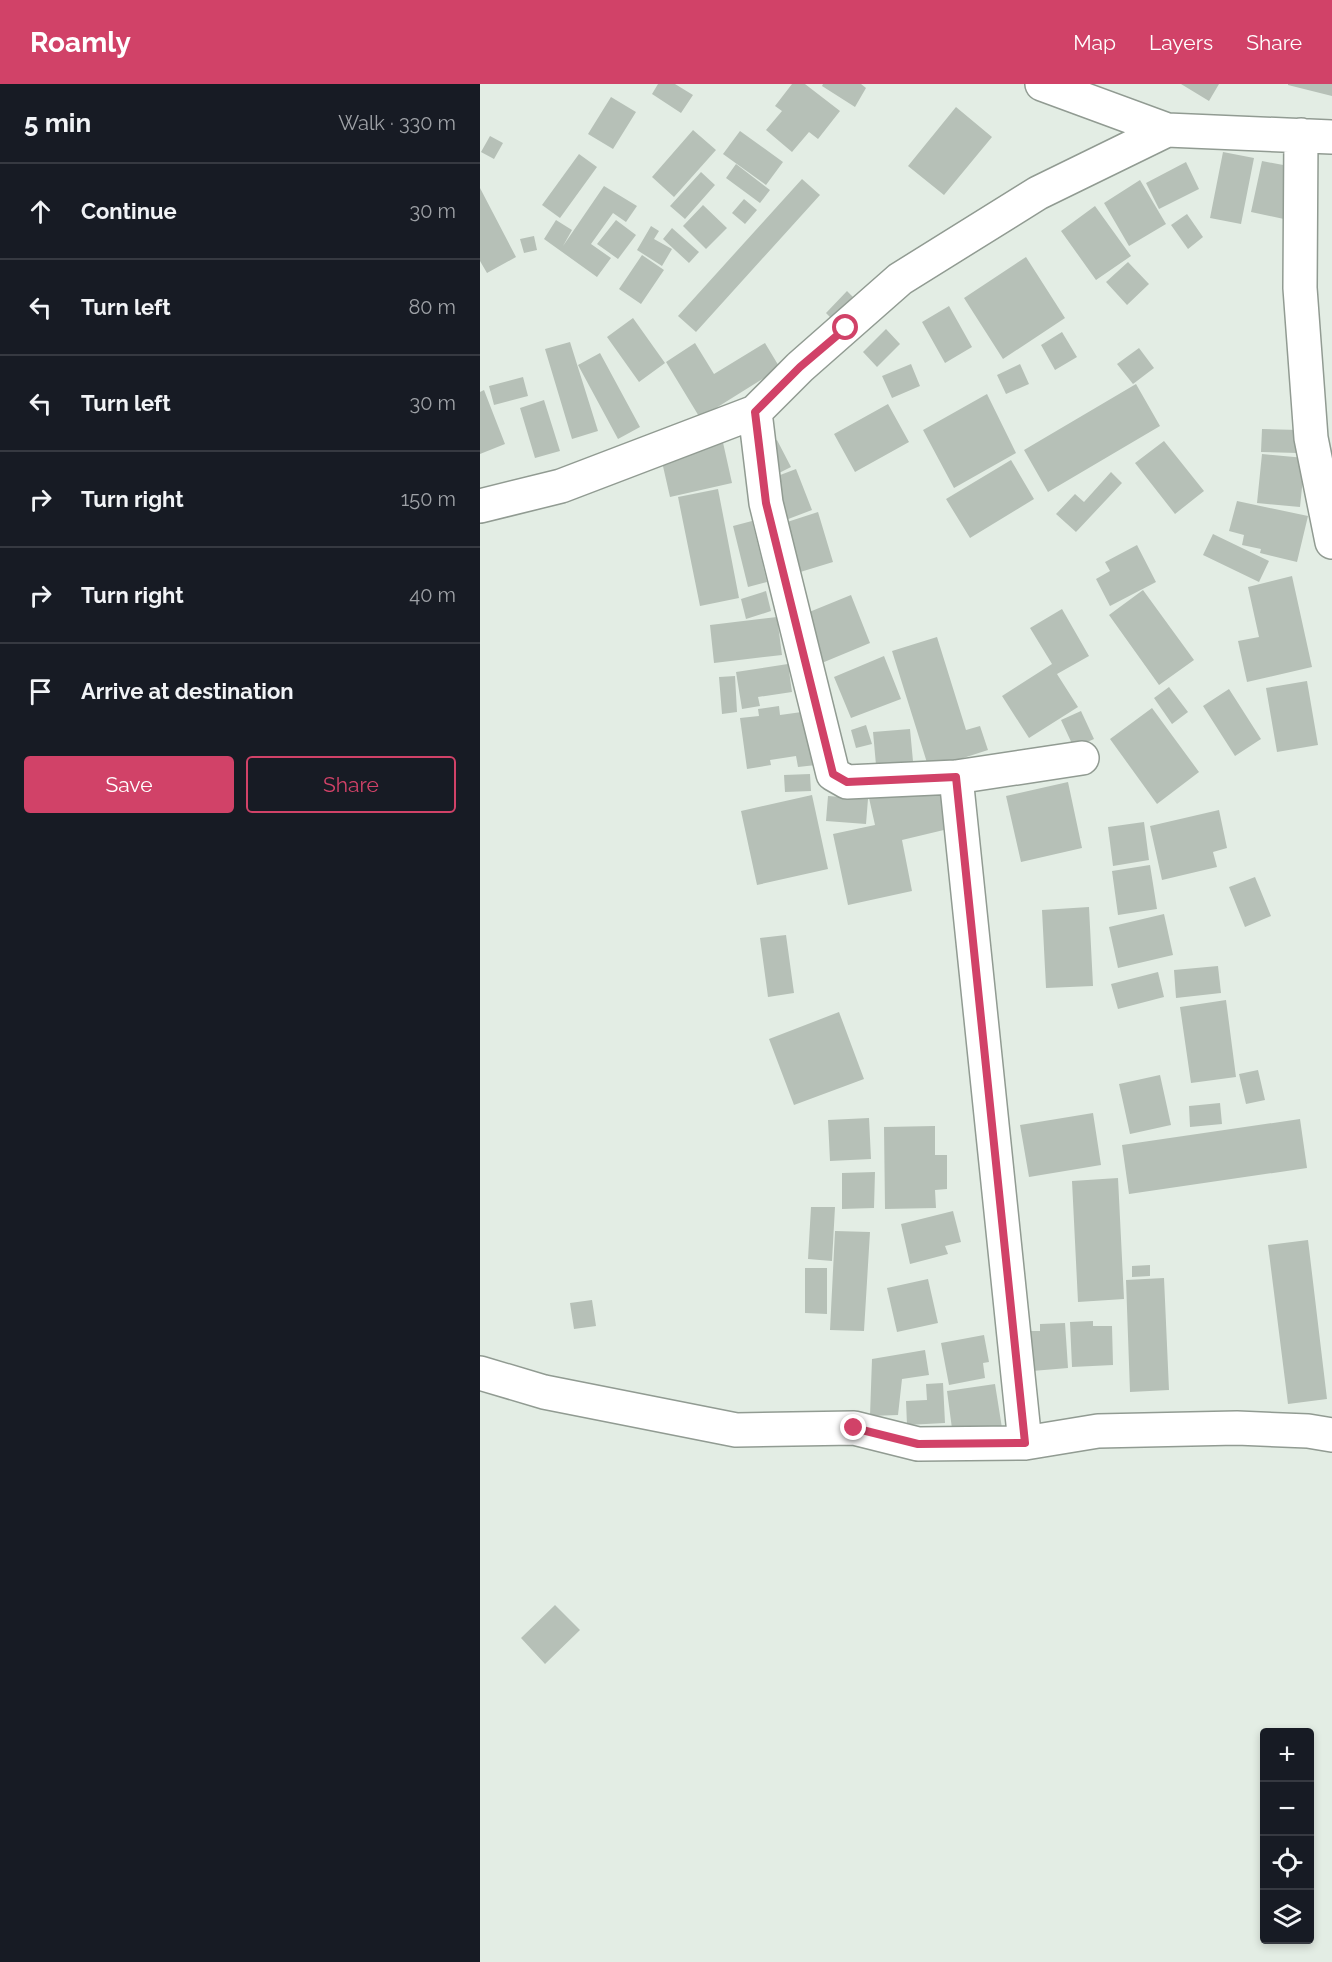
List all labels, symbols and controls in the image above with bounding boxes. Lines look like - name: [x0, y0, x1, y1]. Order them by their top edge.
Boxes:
- text: Roamly: [30, 26, 131, 59]
- text: Map: [1073, 30, 1116, 55]
- text: Layers: [1149, 30, 1213, 55]
- text: Share: [1246, 30, 1302, 55]
- text: 5 min: [24, 108, 91, 138]
- text: Walk · 330 m: [338, 111, 456, 135]
- icon: ahead: [24, 195, 57, 228]
- text: Continue: [81, 198, 177, 224]
- text: 30 m: [410, 199, 456, 223]
- icon: left: [24, 291, 57, 324]
- text: Turn left: [81, 294, 171, 320]
- text: 80 m: [408, 295, 456, 319]
- route start: [832, 314, 858, 340]
- icon: left: [24, 387, 57, 420]
- text: Turn left: [81, 390, 171, 416]
- text: 30 m: [410, 391, 456, 415]
- icon: right: [24, 483, 57, 516]
- text: Turn right: [81, 486, 184, 512]
- text: 150 m: [401, 487, 456, 511]
- icon: right: [24, 579, 57, 612]
- text: Turn right: [81, 582, 184, 608]
- text: 40 m: [409, 583, 456, 607]
- icon: arrive: [24, 675, 57, 708]
- text: Arrive at destination: [81, 678, 294, 704]
- button: Save: [24, 756, 234, 813]
- button: Share: [246, 756, 456, 813]
- route end: [840, 1414, 866, 1440]
- map controls: [1260, 1728, 1314, 1944]
- button: +: [1260, 1728, 1314, 1782]
- button: −: [1260, 1782, 1314, 1836]
- button: locate: [1260, 1836, 1314, 1890]
- button: layers: [1260, 1890, 1314, 1944]

